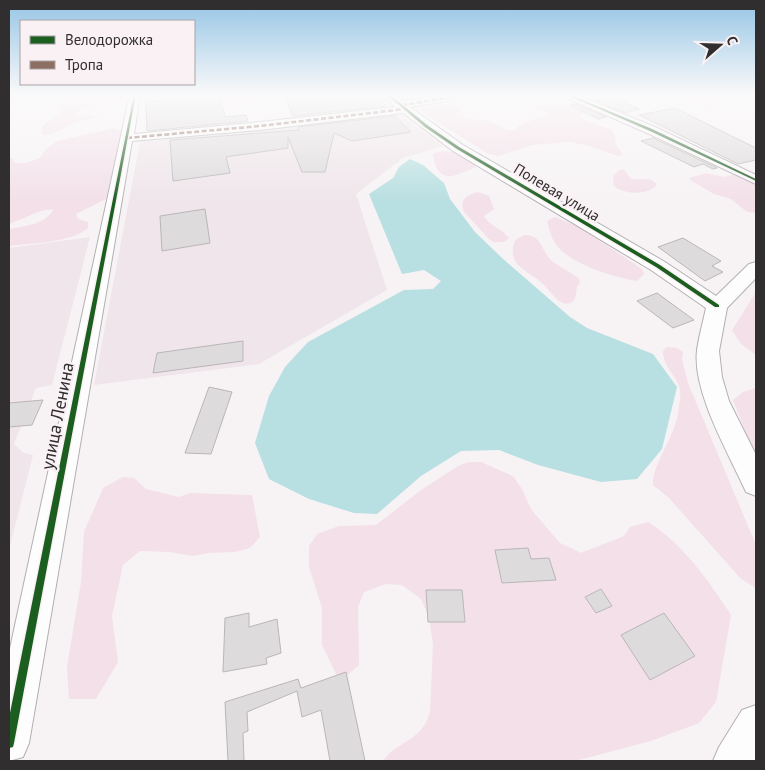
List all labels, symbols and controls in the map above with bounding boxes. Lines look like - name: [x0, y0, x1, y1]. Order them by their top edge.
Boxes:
- legend: [20, 20, 195, 85]
- north arrow: [695, 20, 745, 70]
- text: Велодорожка: [65, 30, 153, 49]
- text: С: [722, 34, 742, 47]
- text: Тропа: [65, 55, 103, 74]
- street label: Полевая улица: [510, 159, 604, 225]
- street label: улица Ленина: [35, 360, 79, 472]

